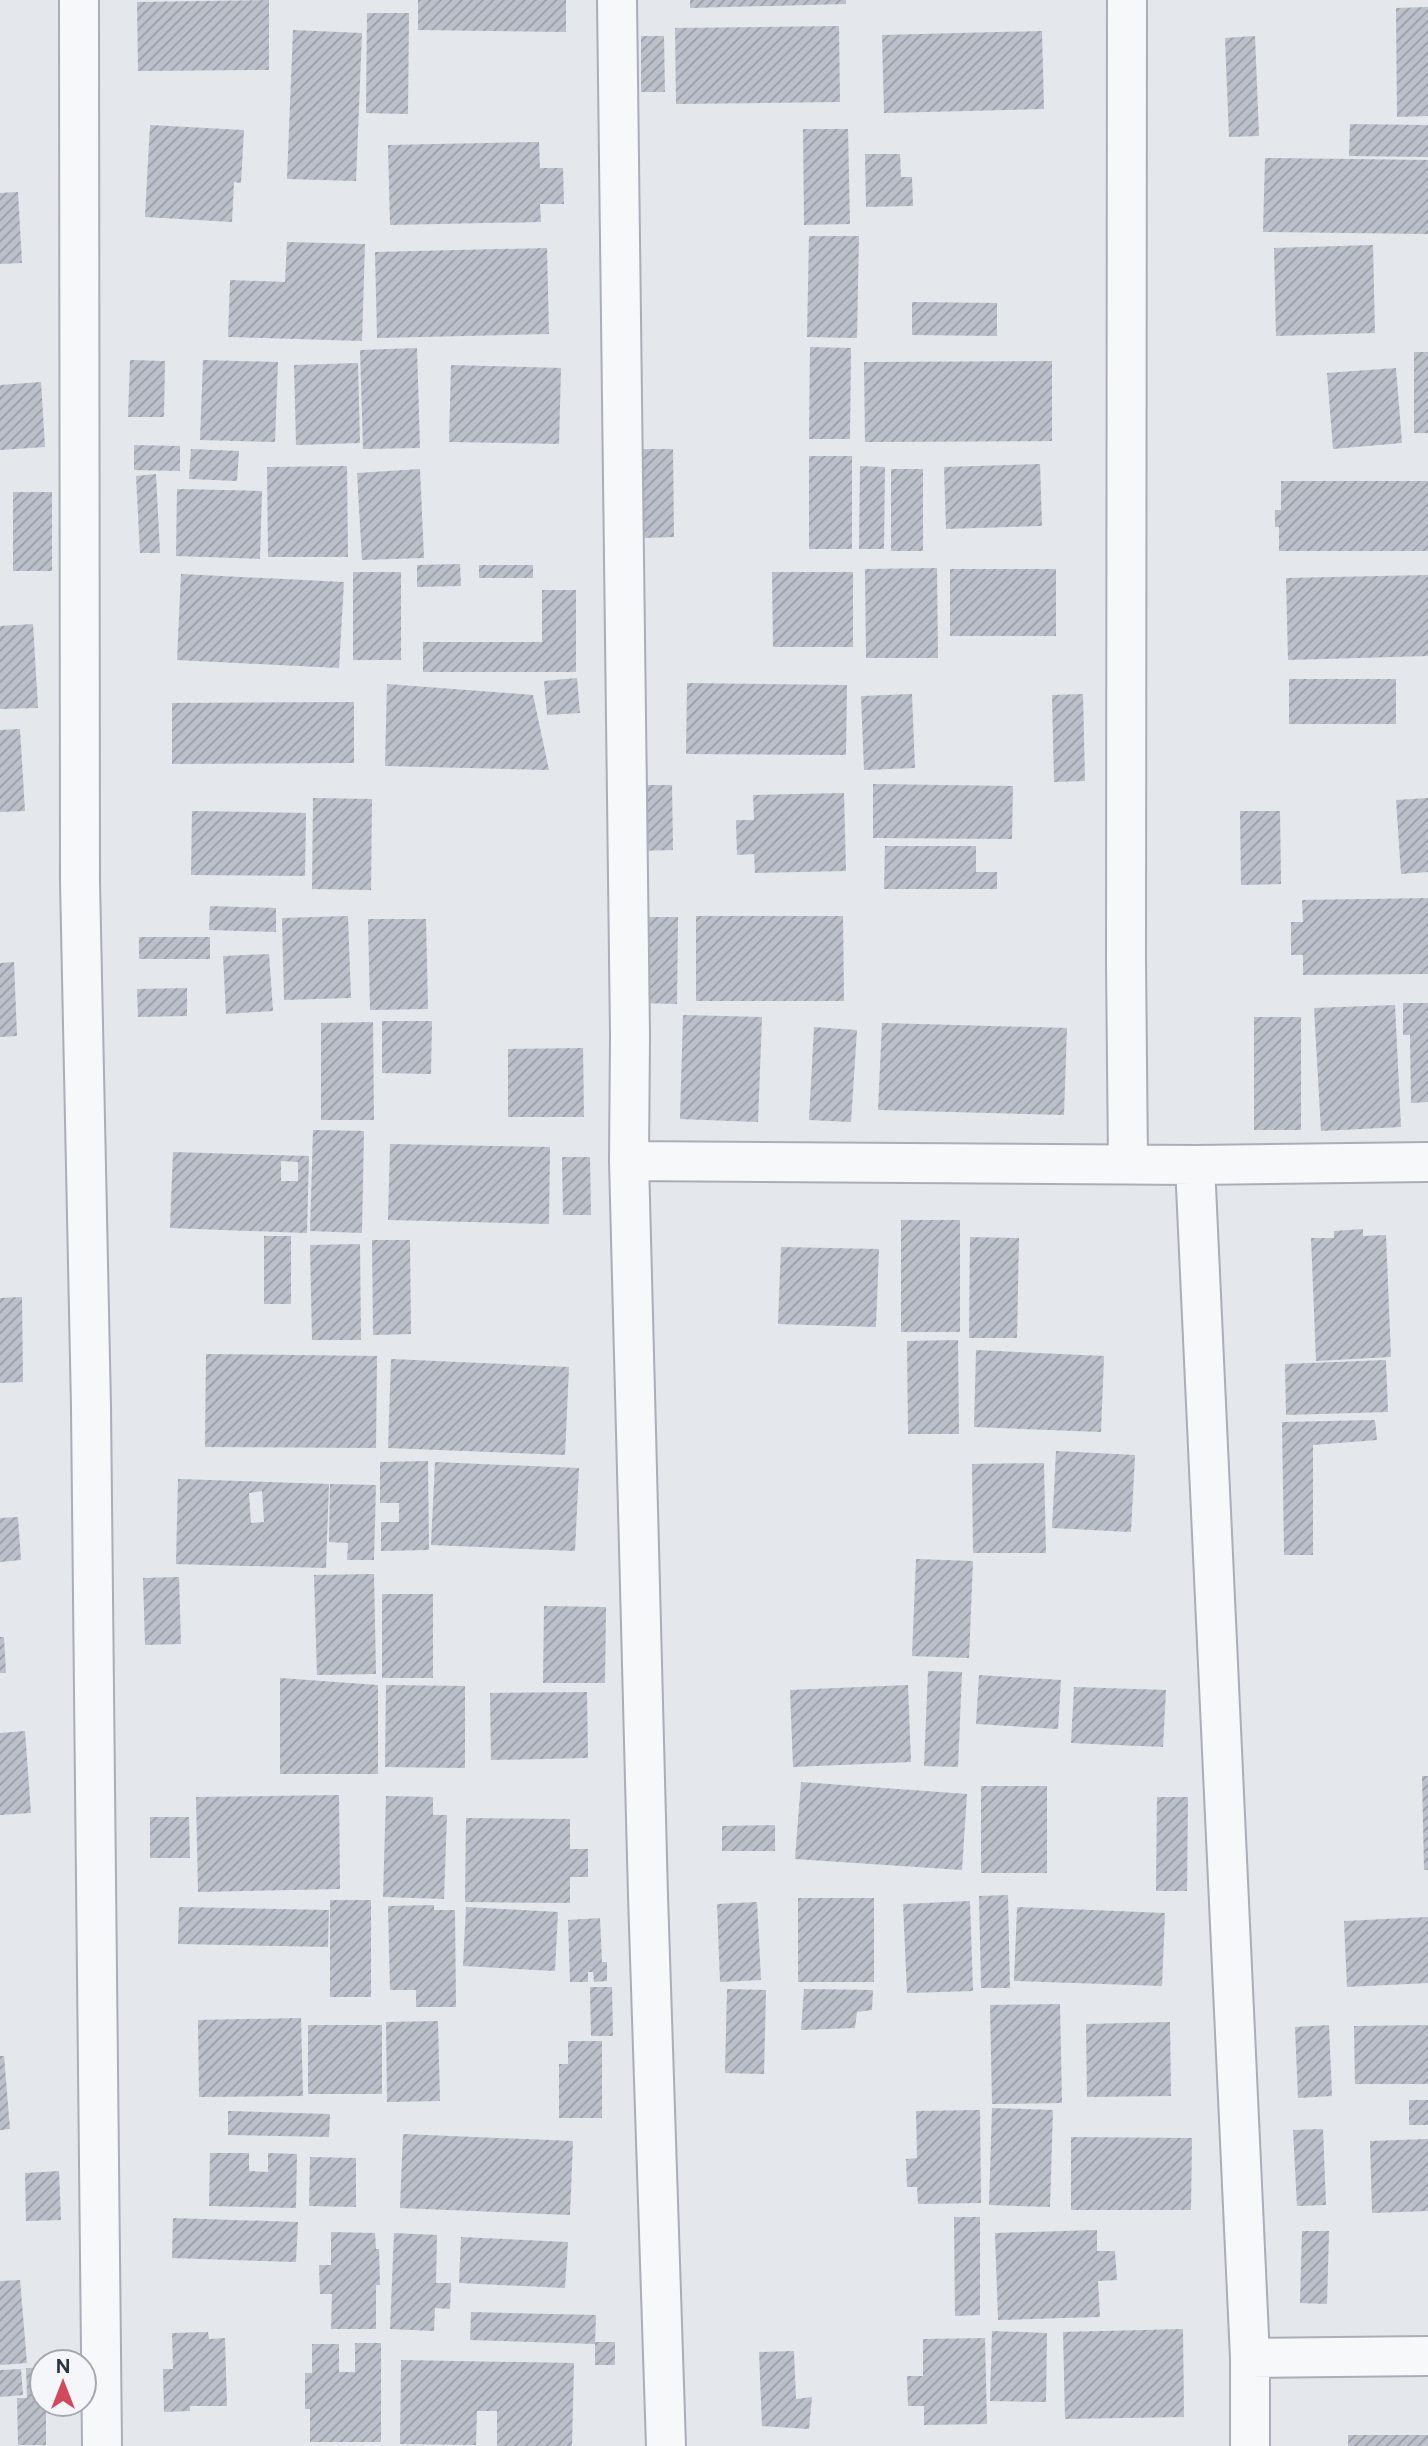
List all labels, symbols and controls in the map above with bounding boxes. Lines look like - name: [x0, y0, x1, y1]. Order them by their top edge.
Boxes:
- north arrow: [28, 2348, 98, 2418]
- text: N: [56, 2355, 70, 2378]

